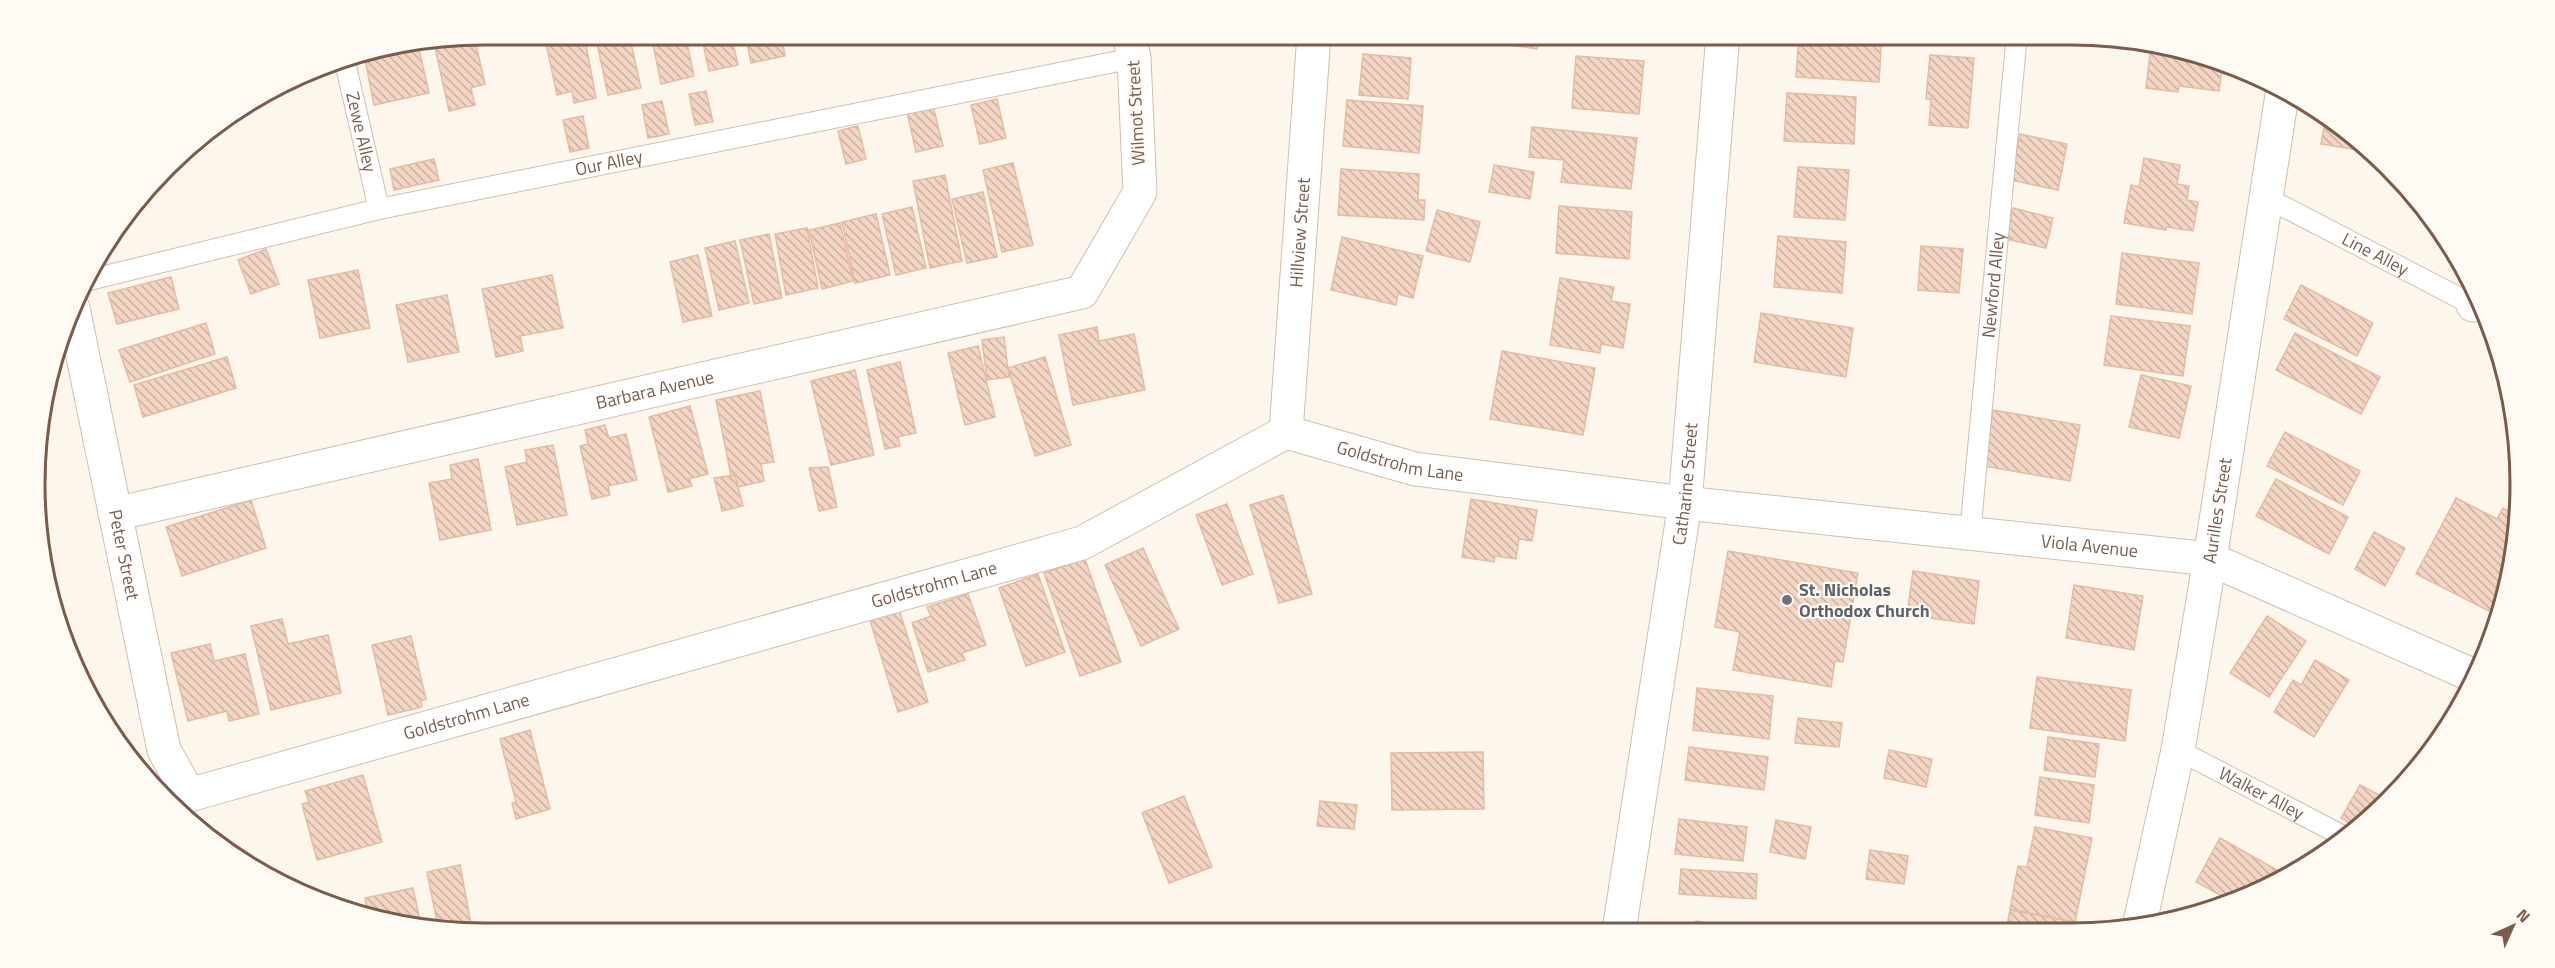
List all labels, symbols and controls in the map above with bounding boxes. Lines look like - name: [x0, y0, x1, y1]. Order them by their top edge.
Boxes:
- street label: Wilmot Street: [1119, 59, 1152, 166]
- street label: Zewe Alley: [339, 89, 384, 175]
- street label: Our Alley: [572, 143, 645, 182]
- street label: Hillview Street: [1282, 176, 1317, 288]
- street label: Line Alley: [2337, 225, 2414, 282]
- street label: Newford Alley: [1974, 231, 2011, 339]
- street label: Barbara Avenue: [593, 363, 717, 416]
- street label: Catharine Street: [1665, 421, 1705, 547]
- street label: Goldstrohm Lane: [1334, 433, 1465, 488]
- street label: Aurilles Street: [2196, 455, 2239, 565]
- street label: Peter Street: [102, 507, 147, 603]
- street label: Viola Avenue: [2040, 527, 2139, 564]
- street label: Goldstrohm Lane: [868, 554, 1000, 615]
- place label: St. Nicholas Orthodox Church: [1799, 576, 1930, 624]
- marker: St. Nicholas Orthodox Church: [1780, 593, 1794, 607]
- street label: Goldstrohm Lane: [400, 686, 532, 747]
- street label: Walker Alley: [2214, 759, 2309, 827]
- north arrow: [2483, 896, 2543, 956]
- text: N: [2511, 903, 2536, 928]

